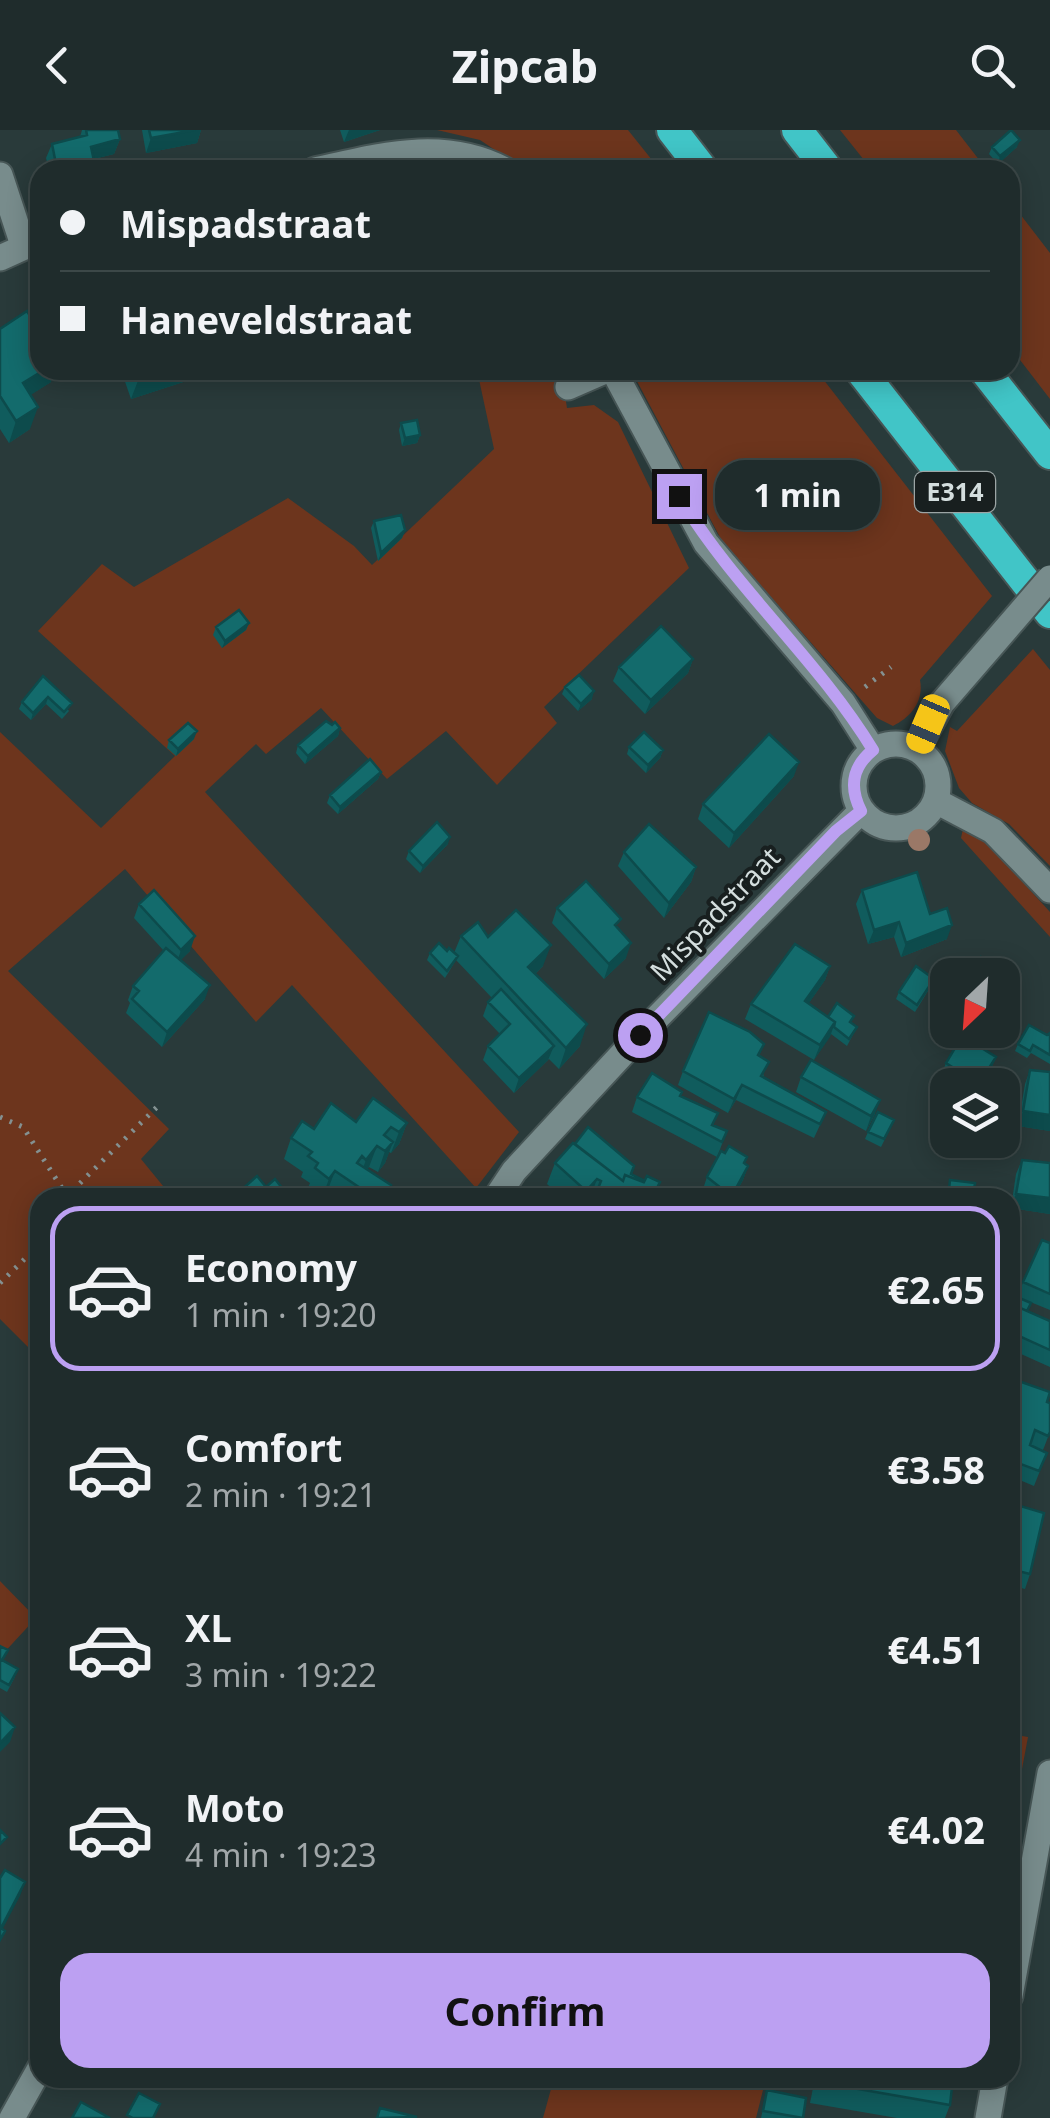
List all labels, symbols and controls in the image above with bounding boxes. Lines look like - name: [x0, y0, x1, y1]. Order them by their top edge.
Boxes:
- text: Zipcab: [452, 35, 598, 96]
- icon: back: [30, 38, 85, 93]
- icon: search: [965, 38, 1020, 93]
- text: Mispadstraat: [120, 197, 371, 249]
- text: Haneveldstraat: [120, 293, 412, 345]
- callout: 1 min: [714, 461, 879, 531]
- road number: E314: [915, 472, 995, 512]
- text: 1 min: [753, 473, 842, 516]
- route end: [657, 474, 702, 519]
- car: [902, 691, 954, 757]
- street label: Mispadstraat: [641, 838, 788, 988]
- north arrow: [930, 958, 1020, 1048]
- map controls: [930, 958, 1020, 1158]
- route start: [618, 1013, 663, 1058]
- button: layers: [930, 1068, 1020, 1158]
- text: Economy: [185, 1241, 357, 1293]
- icon: car: [65, 1244, 155, 1334]
- text: €2.65: [887, 1263, 985, 1315]
- text: 1 min · 19:20: [185, 1293, 377, 1336]
- text: Comfort: [185, 1421, 342, 1473]
- icon: car: [65, 1424, 155, 1514]
- text: €3.58: [887, 1443, 985, 1495]
- text: 2 min · 19:21: [185, 1473, 377, 1516]
- text: XL: [185, 1601, 232, 1653]
- icon: car: [65, 1604, 155, 1694]
- text: €4.51: [887, 1623, 985, 1675]
- text: 3 min · 19:22: [185, 1653, 377, 1696]
- text: Moto: [185, 1781, 285, 1833]
- icon: car: [65, 1784, 155, 1874]
- text: €4.02: [887, 1803, 985, 1855]
- text: 4 min · 19:23: [185, 1833, 377, 1876]
- button: Confirm: [60, 1953, 990, 2068]

